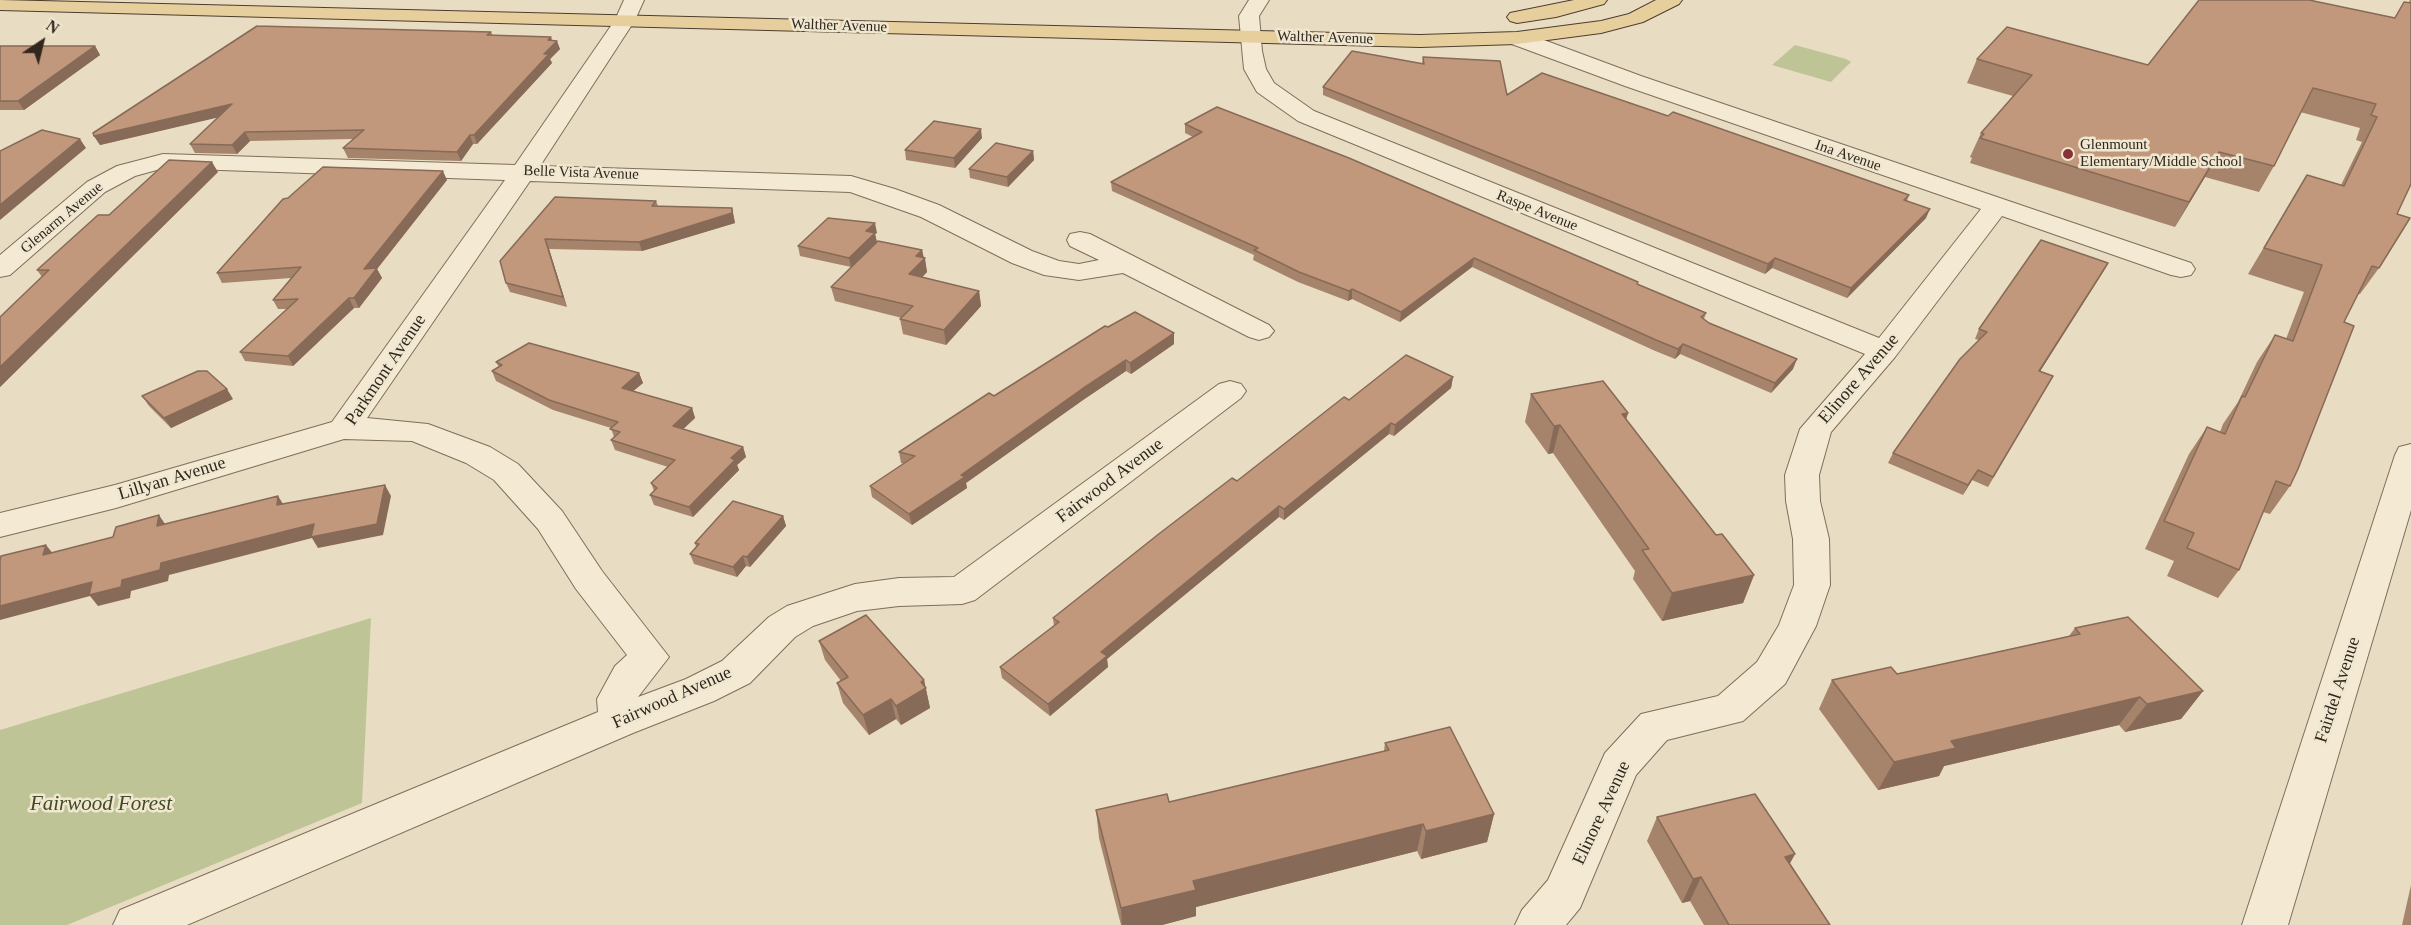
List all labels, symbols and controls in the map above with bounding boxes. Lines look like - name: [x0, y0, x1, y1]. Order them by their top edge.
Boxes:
- north arrow: [12, 12, 72, 72]
- street label: Walther Avenue: [791, 15, 887, 37]
- text: N: [43, 17, 62, 37]
- street label: Walther Avenue: [1277, 27, 1373, 49]
- street label: Ina Avenue: [1813, 136, 1883, 176]
- place label: Glenmount Elementary/Middle School: [2080, 136, 2242, 171]
- marker: Glenmount Elementary/Middle School: [2061, 147, 2075, 161]
- street label: Belle Vista Avenue: [523, 162, 639, 184]
- street label: Glenarm Avenue: [17, 178, 107, 258]
- street label: Raspe Avenue: [1494, 187, 1580, 235]
- street label: Parkmont Avenue: [341, 310, 431, 430]
- street label: Elinore Avenue: [1814, 330, 1904, 428]
- street label: Fairwood Avenue: [1052, 434, 1168, 528]
- street label: Lillyan Avenue: [116, 452, 228, 506]
- street label: Fairdel Avenue: [2311, 634, 2365, 746]
- street label: Fairwood Avenue: [609, 662, 735, 734]
- street label: Elinore Avenue: [1569, 758, 1635, 868]
- park label: Fairwood Forest: [30, 791, 172, 817]

